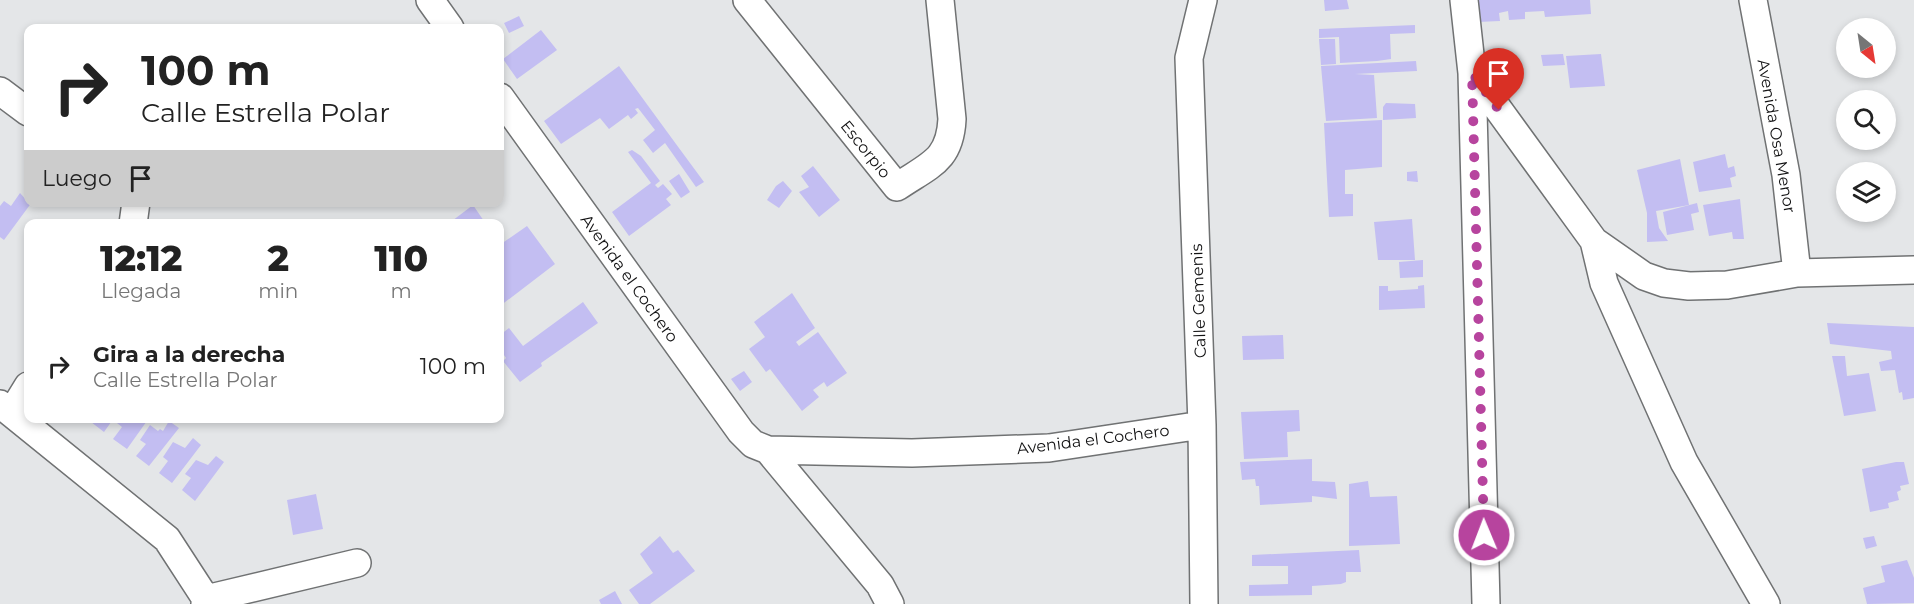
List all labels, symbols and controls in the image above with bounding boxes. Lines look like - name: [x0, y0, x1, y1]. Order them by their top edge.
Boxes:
- north arrow: [1836, 18, 1896, 78]
- map controls: [1836, 18, 1896, 222]
- text: 100 m: [141, 44, 270, 96]
- icon: right: [42, 48, 120, 126]
- pin: [1473, 48, 1524, 110]
- icon: arrive: [1482, 57, 1515, 90]
- street label: Avenida Osa Menor: [1754, 58, 1799, 214]
- button: search: [1836, 90, 1896, 150]
- text: Calle Estrella Polar: [141, 96, 390, 129]
- street label: Escorpio: [837, 117, 895, 182]
- icon: arrive: [124, 162, 157, 195]
- button: layers: [1836, 162, 1896, 222]
- text: Luego: [42, 165, 112, 192]
- street label: Avenida el Cochero: [577, 211, 682, 346]
- text: 12:12: [100, 236, 182, 280]
- text: 2: [268, 236, 289, 280]
- text: 110: [374, 236, 428, 280]
- street label: Calle Gemenis: [1187, 243, 1210, 359]
- text: Llegada: [101, 279, 181, 303]
- text: min: [258, 279, 298, 303]
- text: m: [391, 279, 412, 303]
- text: Gira a la derecha: [93, 341, 285, 368]
- icon: right: [42, 350, 75, 383]
- text: 100 m: [420, 353, 486, 380]
- text: Calle Estrella Polar: [93, 368, 278, 392]
- street label: Avenida el Cochero: [1016, 421, 1170, 458]
- position arrow: [1452, 503, 1516, 567]

